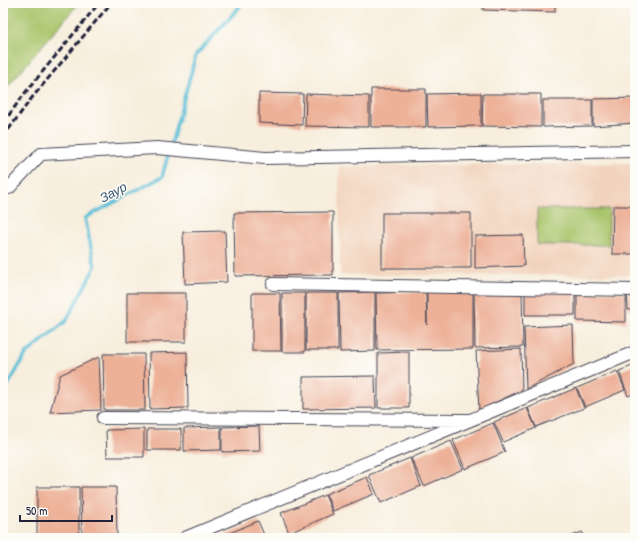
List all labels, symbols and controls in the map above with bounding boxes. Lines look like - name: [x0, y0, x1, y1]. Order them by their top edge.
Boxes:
- water label: Заур: [96, 177, 130, 207]
- scale bar: [20, 497, 112, 523]
- text: 50 m: [26, 502, 47, 519]

